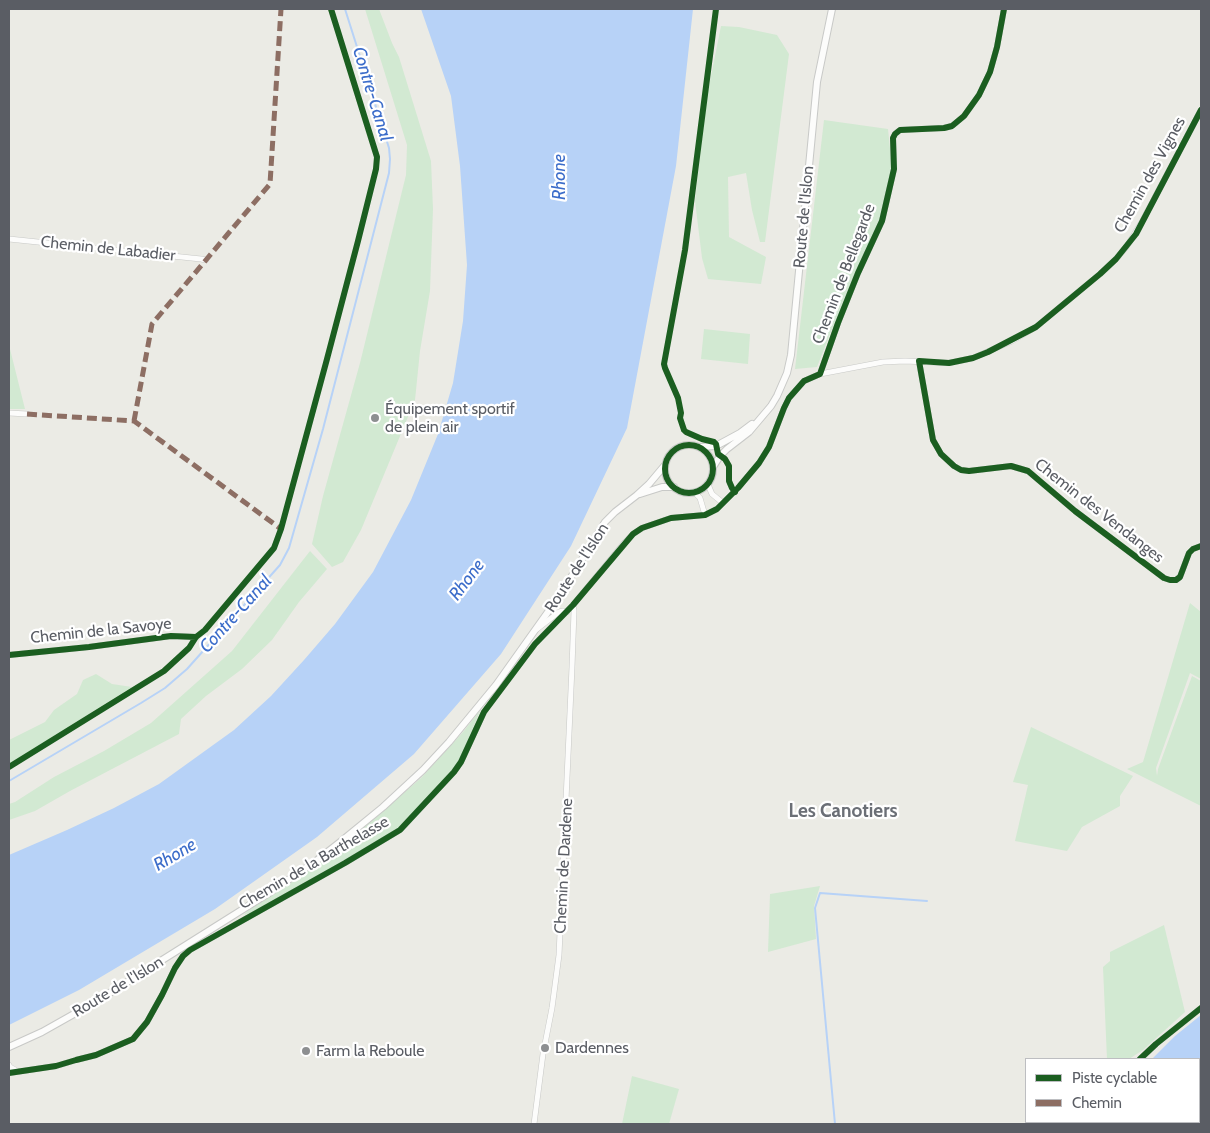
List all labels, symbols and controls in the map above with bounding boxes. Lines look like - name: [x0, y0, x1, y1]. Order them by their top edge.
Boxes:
- water label: Contre-Canal: [347, 44, 397, 144]
- street label: Chemin des Vignes: [1110, 114, 1190, 236]
- water label: Rhone: [549, 154, 571, 200]
- street label: Route de l'Islon: [790, 165, 818, 269]
- street label: Chemin de Bellegarde: [808, 201, 880, 347]
- street label: Chemin de Labadier: [40, 232, 176, 266]
- place label: Équipement sportif de plein air: [385, 399, 515, 437]
- marker: Équipement sportif de plein air: [369, 412, 381, 424]
- street label: Chemin des Vendanges: [1031, 455, 1167, 567]
- street label: Route de l'Islon: [541, 520, 613, 616]
- water label: Rhone: [445, 555, 489, 605]
- water label: Contre-Canal: [195, 571, 277, 657]
- street label: Chemin de la Savoye: [30, 614, 172, 648]
- street label: Chemin de Dardene: [551, 798, 577, 934]
- district label: Les Canotiers: [789, 800, 897, 822]
- street label: Chemin de la Barthelasse: [236, 812, 392, 914]
- water label: Rhone: [150, 834, 200, 876]
- street label: Route de l'Islon: [69, 952, 167, 1022]
- place label: Dardennes: [555, 1038, 629, 1058]
- place label: Farm la Reboule: [316, 1041, 424, 1061]
- marker: Dardennes: [539, 1042, 551, 1054]
- marker: Farm la Reboule: [300, 1045, 312, 1057]
- legend: [1025, 1058, 1200, 1123]
- text: Piste cyclable: [1072, 1069, 1157, 1087]
- text: Chemin: [1072, 1094, 1122, 1112]

